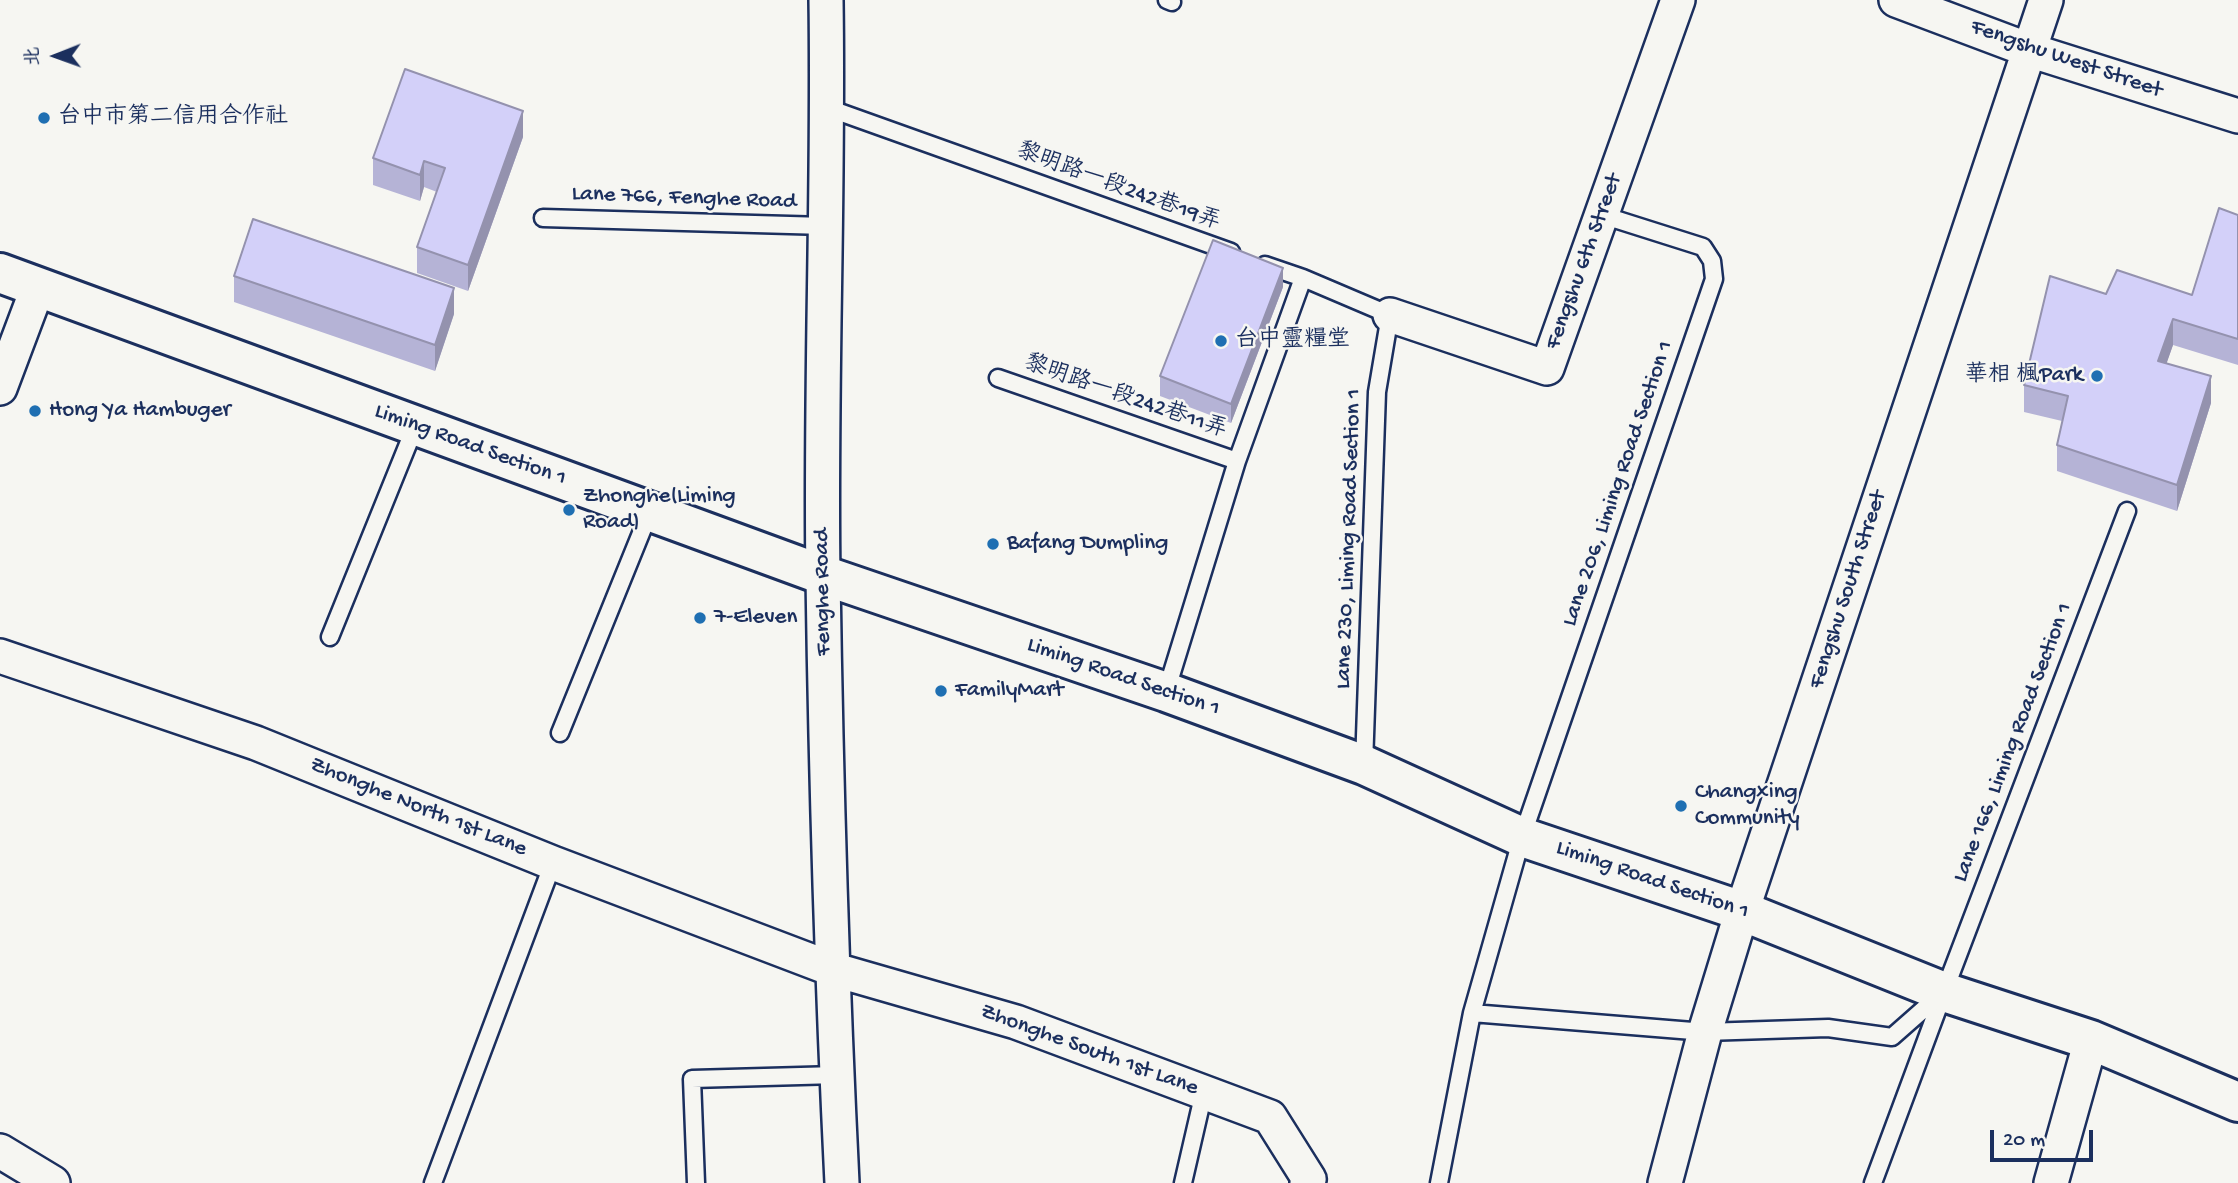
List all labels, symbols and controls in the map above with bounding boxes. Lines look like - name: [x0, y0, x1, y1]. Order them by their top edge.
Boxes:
- street label: Fengshu West Street: [1967, 14, 2165, 106]
- north arrow: [21, 21, 91, 91]
- text: 北: [23, 47, 46, 66]
- place label: 台中市第二信用合作社: [58, 104, 288, 132]
- marker: 台中市第二信用合作社: [36, 110, 52, 126]
- street label: 黎明路一段242巷19弄: [1012, 138, 1224, 238]
- street label: Fengshu 6th Street: [1540, 170, 1630, 354]
- street label: Lane 766, Fenghe Road: [571, 181, 797, 217]
- place label: 台中靈糧堂: [1235, 327, 1350, 355]
- marker: 台中靈糧堂: [1213, 333, 1229, 349]
- street label: Lane 206, Liming Road Section 1: [1557, 338, 1681, 630]
- street label: 黎明路一段242巷11弄: [1020, 350, 1230, 446]
- place label: 華相 楓Park: [1965, 362, 2083, 390]
- marker: 華相 楓Park: [2089, 368, 2105, 384]
- street label: Lane 230, Liming Road Section 1: [1331, 388, 1369, 690]
- place label: Hong Ya Hambuger: [49, 397, 231, 425]
- street label: Liming Road Section 1: [370, 398, 570, 494]
- marker: Hong Ya Hambuger: [27, 403, 43, 419]
- place label: Zhonghe(Liming Road): [583, 483, 736, 537]
- street label: Fengshu South Street: [1804, 487, 1894, 693]
- marker: Zhonghe(Liming Road): [561, 502, 577, 518]
- street label: Fenghe Road: [809, 528, 839, 656]
- place label: Bafang Dumpling: [1007, 530, 1168, 558]
- marker: Bafang Dumpling: [985, 536, 1001, 552]
- street label: Lane 166, Liming Road Section 1: [1948, 599, 2080, 887]
- place label: 7-Eleven: [714, 604, 797, 632]
- marker: 7-Eleven: [692, 610, 708, 626]
- street label: Liming Road Section 1: [1023, 632, 1223, 724]
- place label: FamilyMart: [955, 677, 1064, 705]
- marker: FamilyMart: [933, 683, 949, 699]
- street label: Zhonghe North 1st Lane: [305, 752, 531, 864]
- place label: Changxing Community: [1695, 779, 1799, 833]
- marker: Changxing Community: [1673, 798, 1689, 814]
- street label: Liming Road Section 1: [1552, 835, 1752, 927]
- street label: Zhonghe South 1st Lane: [976, 999, 1202, 1103]
- scale bar: [1993, 1116, 2096, 1160]
- text: 20 m: [2003, 1129, 2045, 1154]

